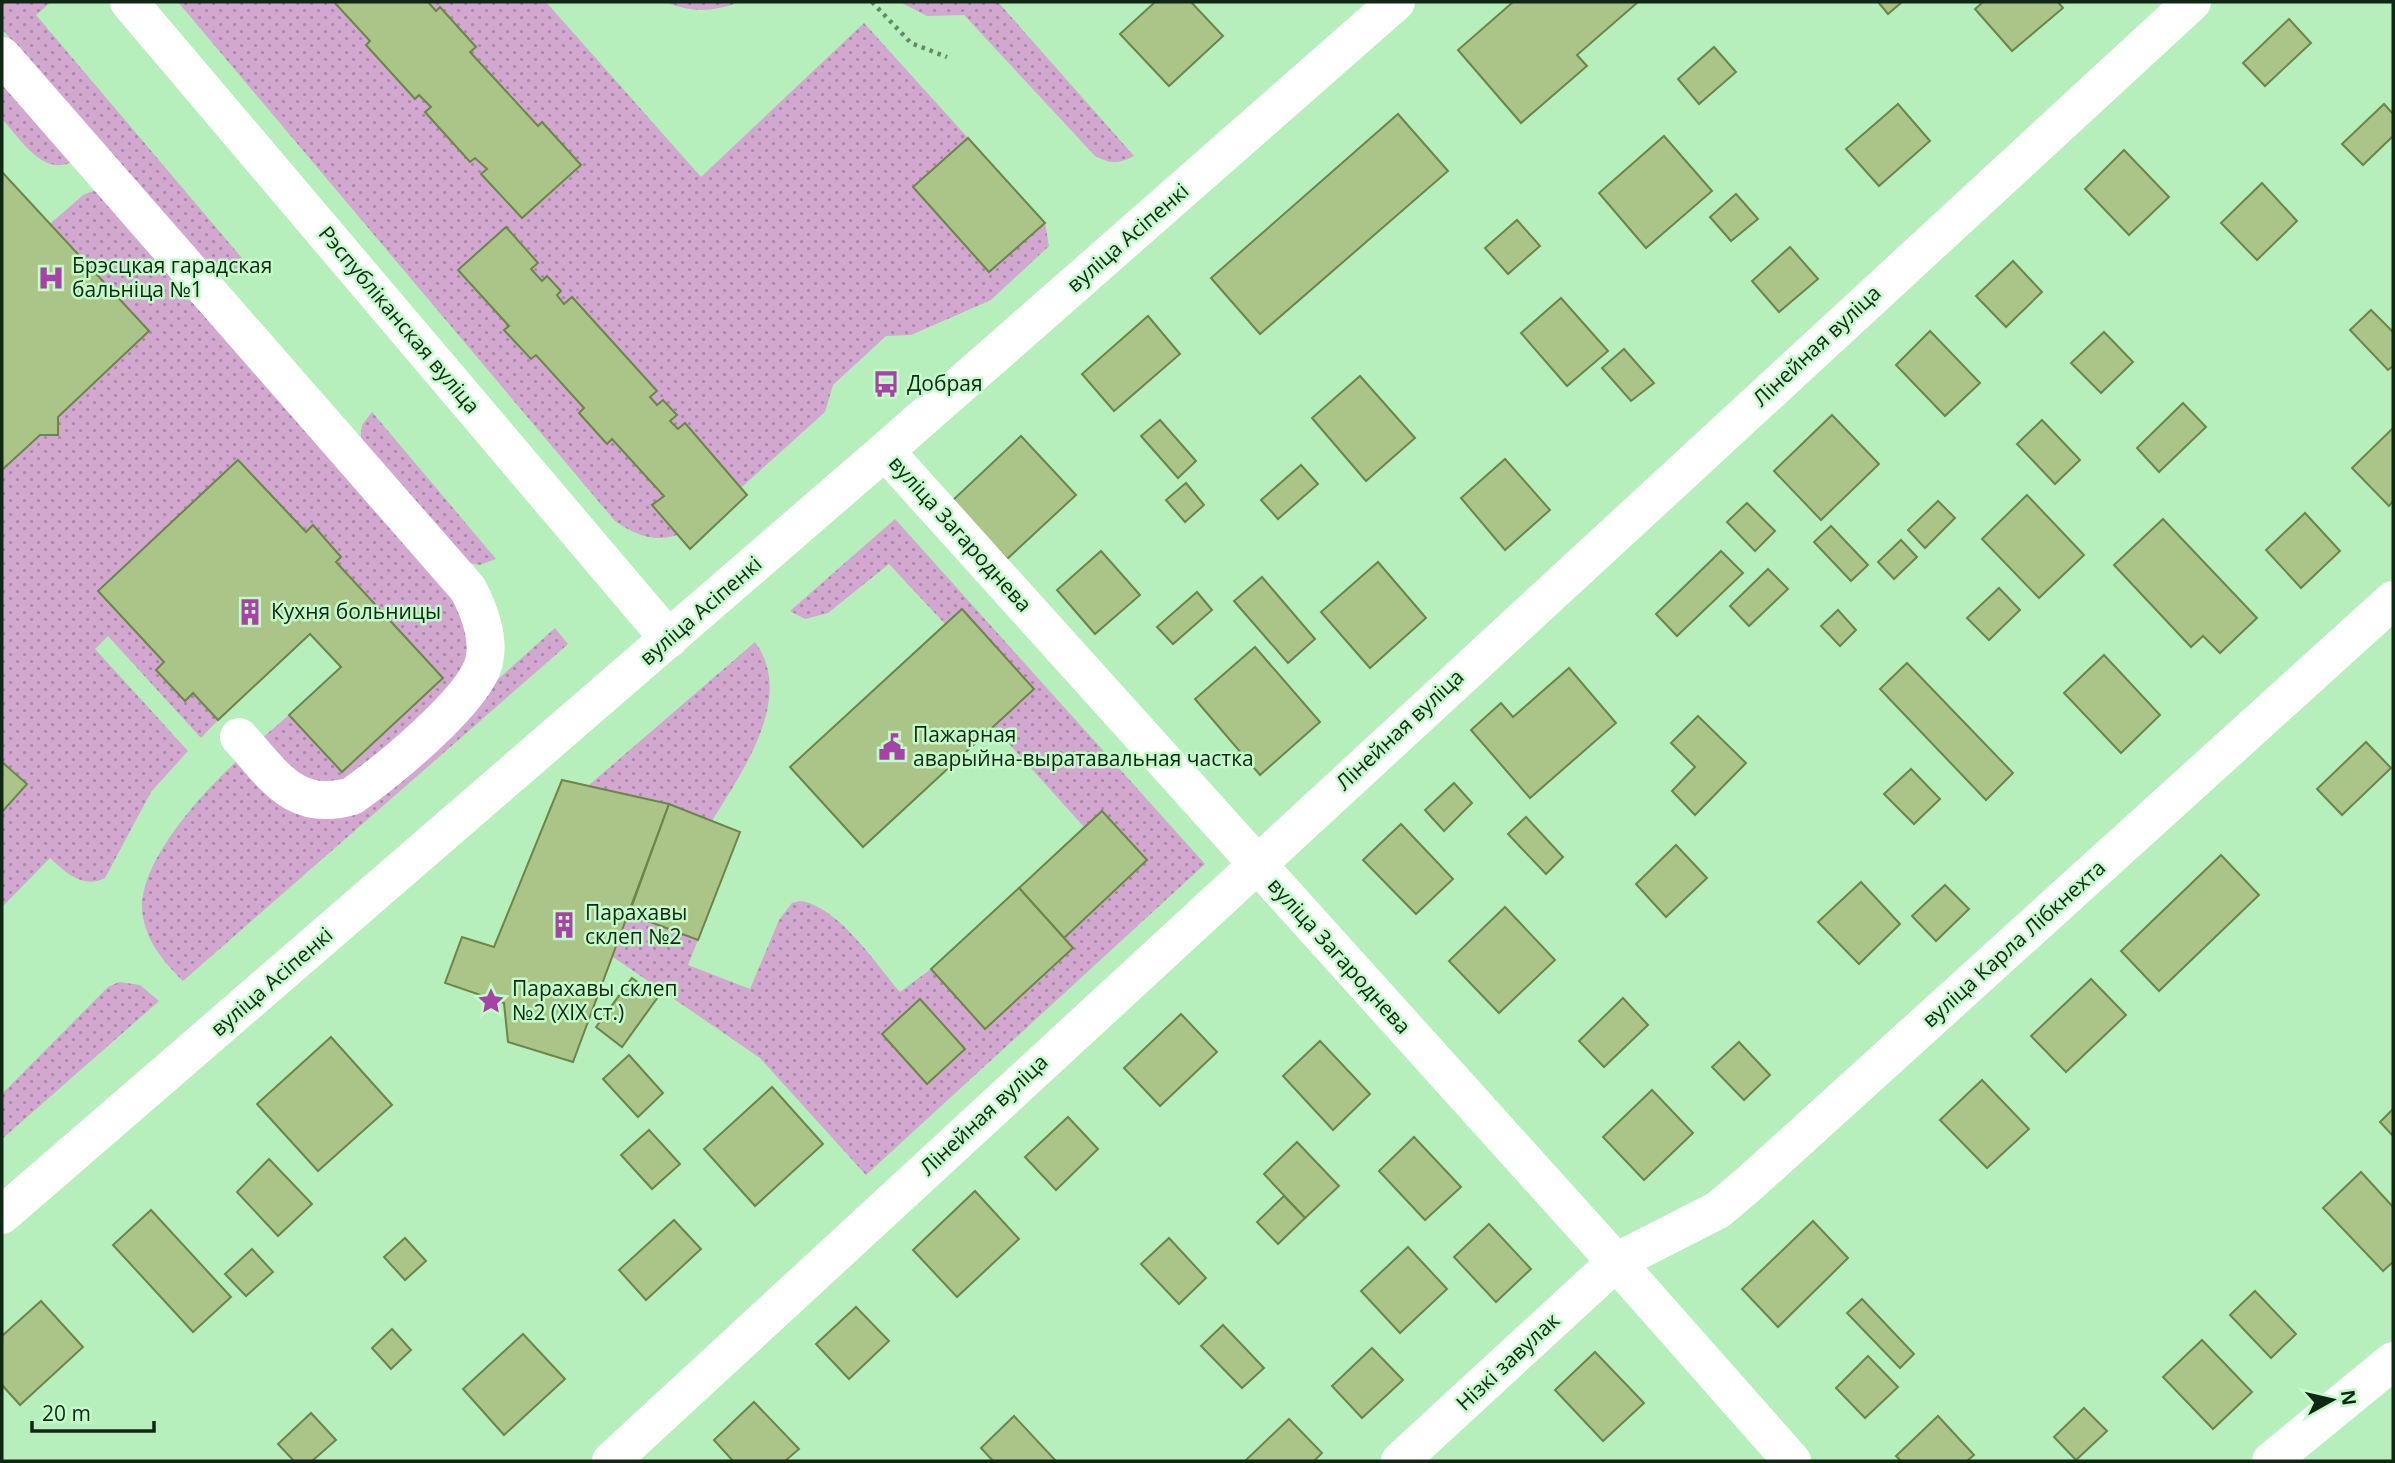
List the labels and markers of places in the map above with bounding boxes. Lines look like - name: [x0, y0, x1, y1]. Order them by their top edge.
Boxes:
- place label: Брэсцкая гарадская бальніца №1: [72, 251, 272, 303]
- hospital icon: Брэсцкая гарадская бальніца №1: [36, 263, 66, 293]
- bus stop icon: Добрая: [871, 369, 901, 399]
- place label: Добрая: [907, 369, 983, 397]
- building icon: Кухня больницы: [235, 597, 265, 627]
- place label: Кухня больницы: [271, 597, 441, 625]
- place label: Пажарная аварыйна-выратавальная частка: [913, 720, 1254, 772]
- public building icon: Пажарная аварыйна-выратавальная частка: [877, 732, 907, 762]
- place label: Парахавы склеп №2: [585, 898, 687, 950]
- building icon: Парахавы склеп №2: [549, 910, 579, 940]
- place label: Парахавы склеп №2 (XIX ст.): [512, 974, 678, 1026]
- place icon: Парахавы склеп №2 (XIX ст.): [476, 986, 506, 1016]

